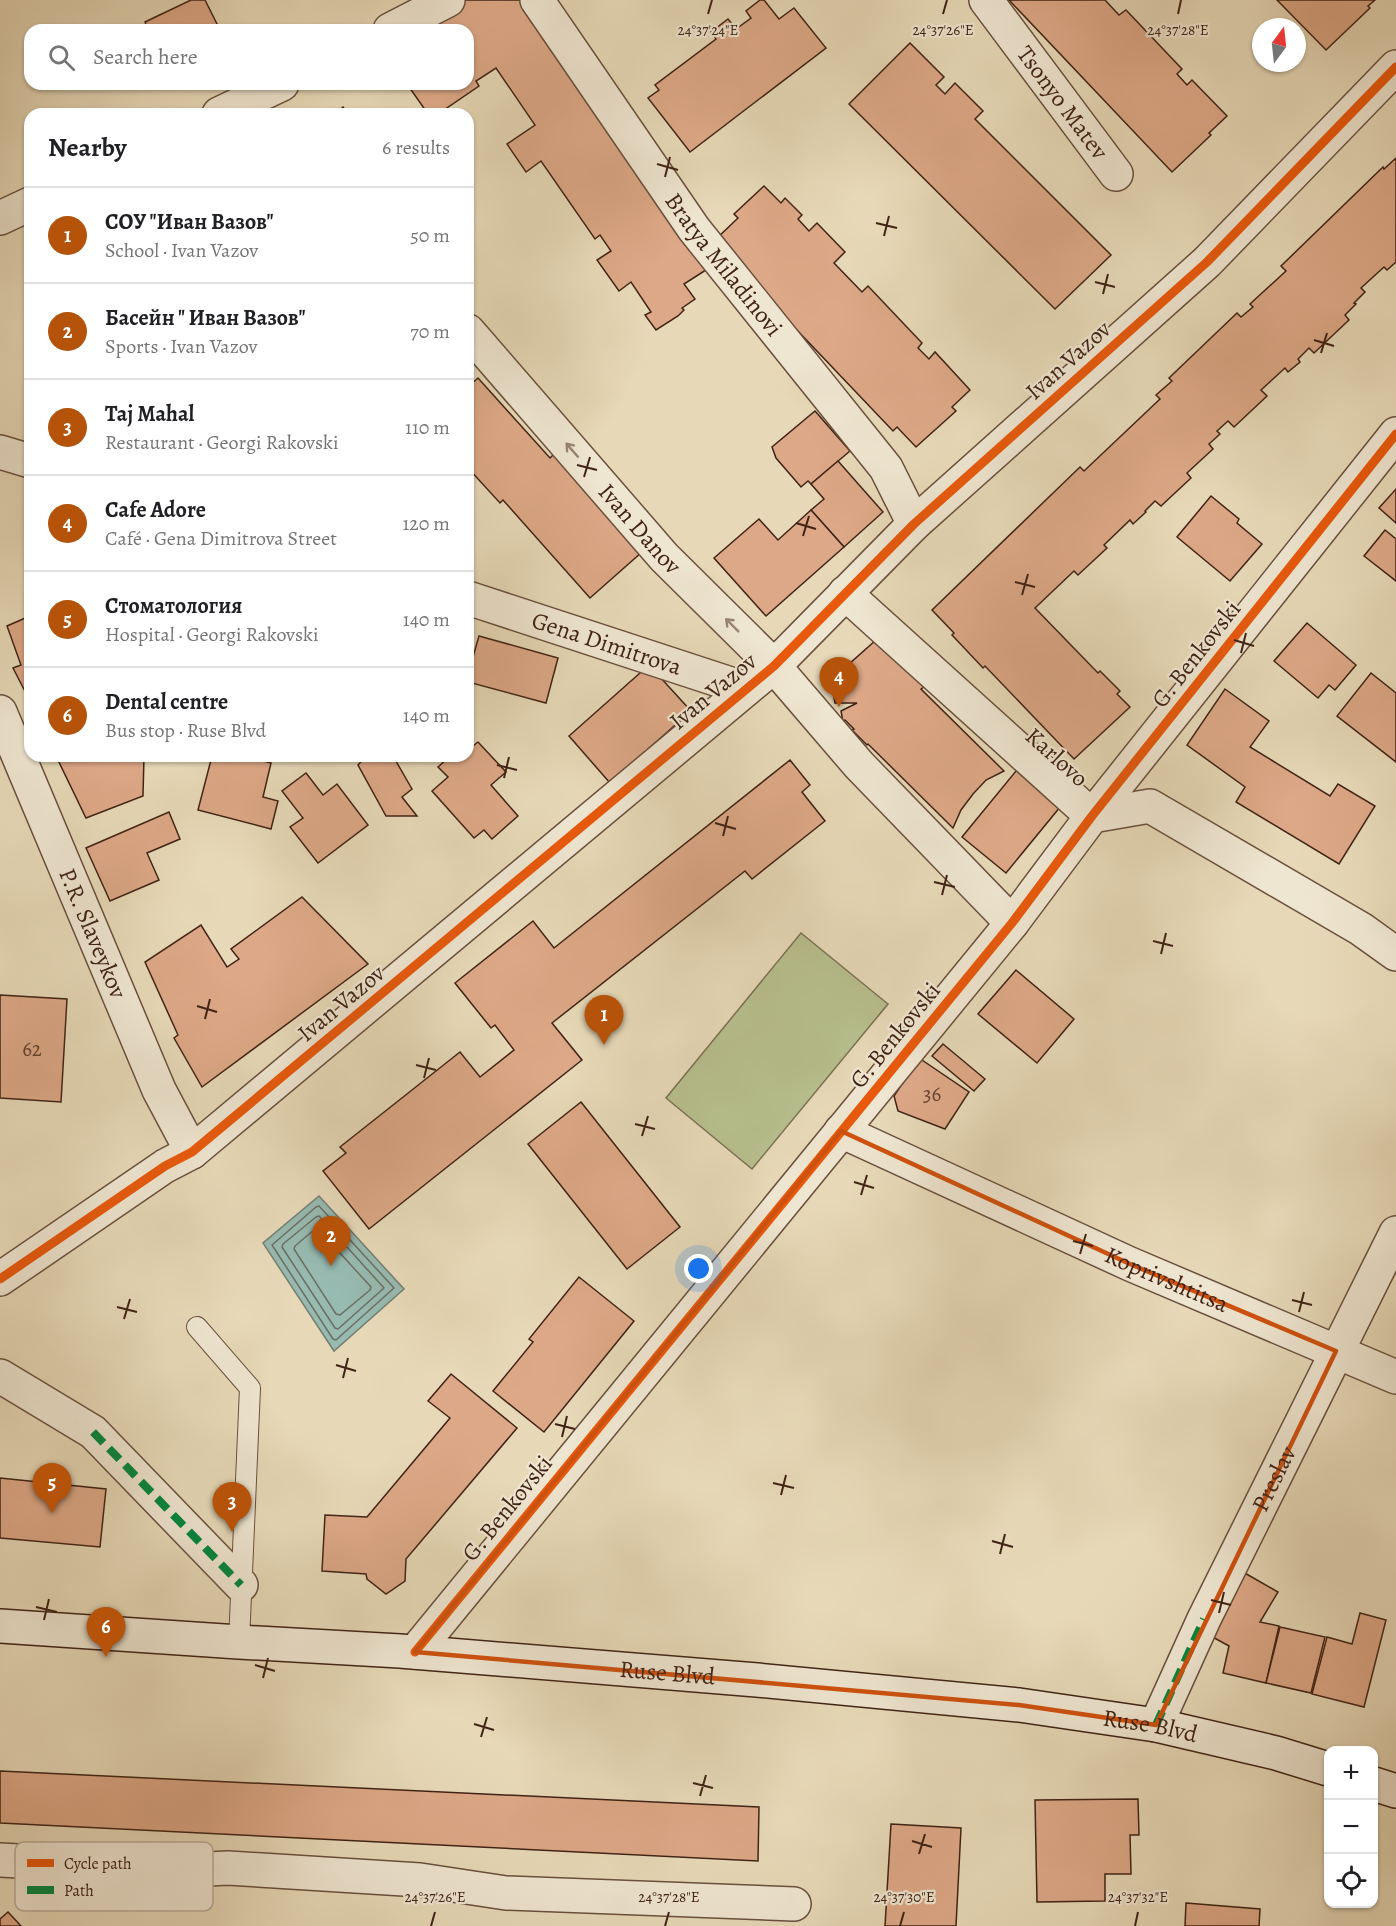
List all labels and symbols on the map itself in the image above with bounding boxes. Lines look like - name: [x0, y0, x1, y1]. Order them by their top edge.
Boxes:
- north arrow: [1252, 18, 1306, 72]
- text: 24°37'24"E: [678, 20, 738, 40]
- text: 24°37'26"E: [912, 20, 974, 40]
- text: 24°37'28"E: [1147, 20, 1209, 40]
- street label: Tsonyo Matev: [1010, 39, 1116, 166]
- street label: Bratya Miladinovi: [658, 186, 790, 343]
- street label: Ivan Vazov: [1018, 313, 1118, 407]
- one-way arrow: [565, 443, 579, 458]
- street label: Ivan Danov: [591, 477, 688, 581]
- street label: G. Benkovski: [1144, 594, 1248, 714]
- street label: Gena Dimitrova: [528, 604, 687, 683]
- one-way arrow: [725, 617, 739, 632]
- street label: Ivan Vazov: [663, 645, 764, 737]
- pin: 4: [820, 658, 858, 707]
- street label: Karlovo: [1018, 720, 1096, 794]
- street label: P.R. Slaveykov: [51, 863, 135, 1003]
- street label: Ivan Vazov: [291, 957, 392, 1049]
- street label: G. Benkovski: [842, 975, 948, 1095]
- pin: 1: [584, 996, 624, 1045]
- house number: 62: [22, 1035, 42, 1063]
- house number: 36: [923, 1080, 942, 1108]
- pin: 2: [312, 1216, 350, 1266]
- street label: Koprivshtitsa: [1100, 1239, 1234, 1320]
- your location: [684, 1254, 713, 1283]
- street label: Preslav: [1244, 1440, 1304, 1517]
- street label: G. Benkovski: [454, 1448, 560, 1568]
- pin: 5: [32, 1464, 72, 1513]
- pin: 3: [212, 1482, 252, 1532]
- pin: 6: [86, 1608, 126, 1657]
- street label: Ruse Blvd: [618, 1653, 716, 1693]
- street label: Ruse Blvd: [1101, 1701, 1201, 1750]
- legend: [15, 1842, 213, 1911]
- text: Cycle path: [64, 1853, 132, 1875]
- text: Path: [64, 1880, 94, 1902]
- text: 24°37'26"E: [404, 1887, 466, 1907]
- text: 24°37'28"E: [638, 1887, 700, 1907]
- text: 24°37'30"E: [873, 1887, 935, 1907]
- text: 24°37'32"E: [1108, 1887, 1168, 1907]

